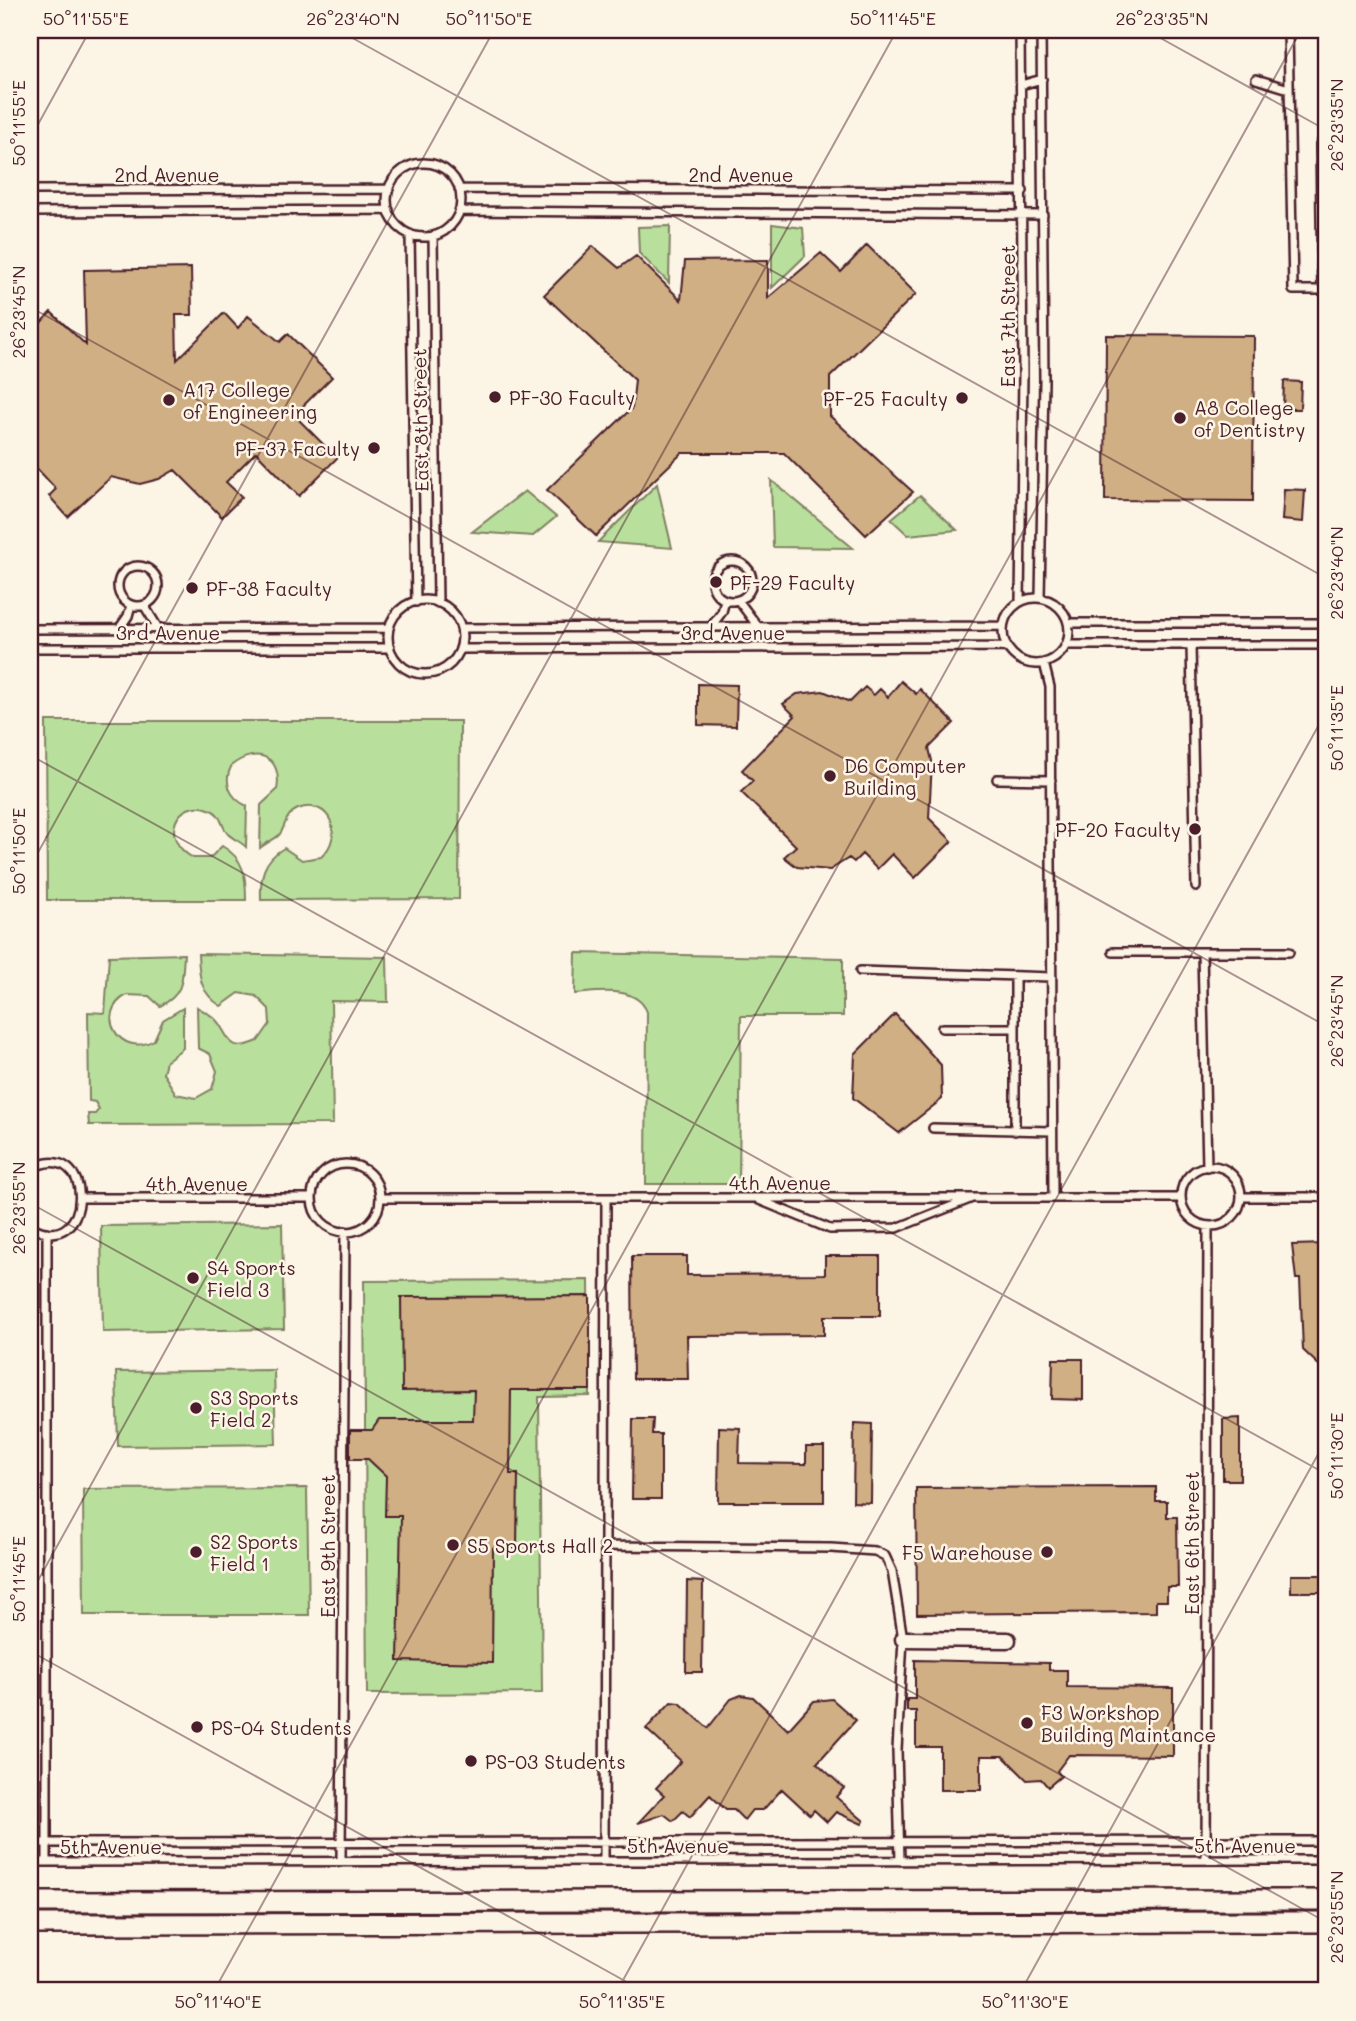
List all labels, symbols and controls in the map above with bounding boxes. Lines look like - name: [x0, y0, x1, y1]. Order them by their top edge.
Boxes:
- text: 50°11'55"E: [43, 6, 129, 30]
- text: 26°23'40"N: [306, 6, 400, 30]
- text: 50°11'50"E: [446, 6, 532, 30]
- text: 50°11'45"E: [850, 6, 936, 30]
- text: 26°23'35"N: [1115, 6, 1209, 30]
- text: 26°23'35"N: [1324, 78, 1348, 172]
- text: 50°11'55"E: [6, 80, 30, 166]
- street label: 2nd Avenue: [115, 162, 219, 187]
- street label: 2nd Avenue: [689, 162, 793, 187]
- street label: East 7th Street: [995, 245, 1020, 387]
- text: 26°23'45"N: [6, 265, 30, 359]
- street label: East 8th Street: [406, 348, 434, 492]
- place label: A17 College of Engineering: [183, 377, 317, 424]
- place label: PF-30 Faculty: [509, 385, 635, 410]
- place label: PF-25 Faculty: [823, 386, 948, 411]
- marker: PF-30 Faculty: [487, 389, 503, 405]
- marker: PF-25 Faculty: [954, 390, 970, 406]
- marker: A17 College of Engineering: [161, 392, 177, 408]
- place label: A8 College of Dentistry: [1194, 395, 1305, 442]
- marker: A8 College of Dentistry: [1172, 410, 1188, 426]
- place label: PF-37 Faculty: [235, 436, 360, 461]
- marker: PF-37 Faculty: [366, 440, 382, 456]
- text: 26°23'40"N: [1324, 526, 1348, 620]
- place label: PF-29 Faculty: [730, 570, 855, 595]
- marker: PF-29 Faculty: [708, 574, 724, 590]
- place label: PF-38 Faculty: [206, 576, 332, 601]
- marker: PF-38 Faculty: [184, 580, 200, 596]
- street label: 3rd Avenue: [116, 620, 220, 645]
- street label: 3rd Avenue: [681, 620, 785, 645]
- text: 50°11'35"E: [1324, 685, 1348, 771]
- place label: D6 Computer Building: [844, 753, 966, 800]
- marker: D6 Computer Building: [822, 768, 838, 784]
- text: 50°11'50"E: [6, 808, 30, 894]
- place label: PF-20 Faculty: [1055, 817, 1181, 842]
- marker: PF-20 Faculty: [1187, 821, 1203, 837]
- text: 26°23'45"N: [1324, 974, 1348, 1068]
- text: 26°23'55"N: [6, 1161, 30, 1255]
- street label: 4th Avenue: [729, 1170, 831, 1195]
- street label: 4th Avenue: [146, 1171, 248, 1196]
- place label: S4 Sports Field 3: [207, 1255, 296, 1302]
- marker: S4 Sports Field 3: [185, 1270, 201, 1286]
- place label: S3 Sports Field 2: [210, 1385, 299, 1432]
- marker: S3 Sports Field 2: [188, 1400, 204, 1416]
- text: 50°11'30"E: [1324, 1413, 1348, 1499]
- street label: East 6th Street: [1179, 1471, 1204, 1615]
- street label: East 9th Street: [315, 1474, 340, 1618]
- place label: S2 Sports Field 1: [210, 1529, 298, 1576]
- place label: S5 Sports Hall 2: [467, 1533, 613, 1558]
- text: 50°11'45"E: [6, 1536, 30, 1622]
- marker: S5 Sports Hall 2: [445, 1537, 461, 1553]
- place label: F5 Warehouse: [902, 1540, 1033, 1565]
- marker: S2 Sports Field 1: [188, 1544, 204, 1560]
- marker: F5 Warehouse: [1039, 1544, 1055, 1560]
- place label: F3 Workshop Building Maintance: [1041, 1700, 1216, 1747]
- place label: PS-04 Students: [211, 1715, 352, 1740]
- marker: F3 Workshop Building Maintance: [1019, 1715, 1035, 1731]
- marker: PS-04 Students: [189, 1719, 205, 1735]
- place label: PS-03 Students: [485, 1749, 626, 1774]
- marker: PS-03 Students: [463, 1753, 479, 1769]
- street label: 5th Avenue: [627, 1833, 729, 1858]
- street label: 5th Avenue: [1194, 1833, 1296, 1858]
- street label: 5th Avenue: [60, 1834, 162, 1859]
- text: 26°23'55"N: [1324, 1870, 1348, 1964]
- text: 50°11'40"E: [175, 1989, 261, 2013]
- text: 50°11'35"E: [579, 1989, 665, 2013]
- text: 50°11'30"E: [982, 1989, 1068, 2013]

